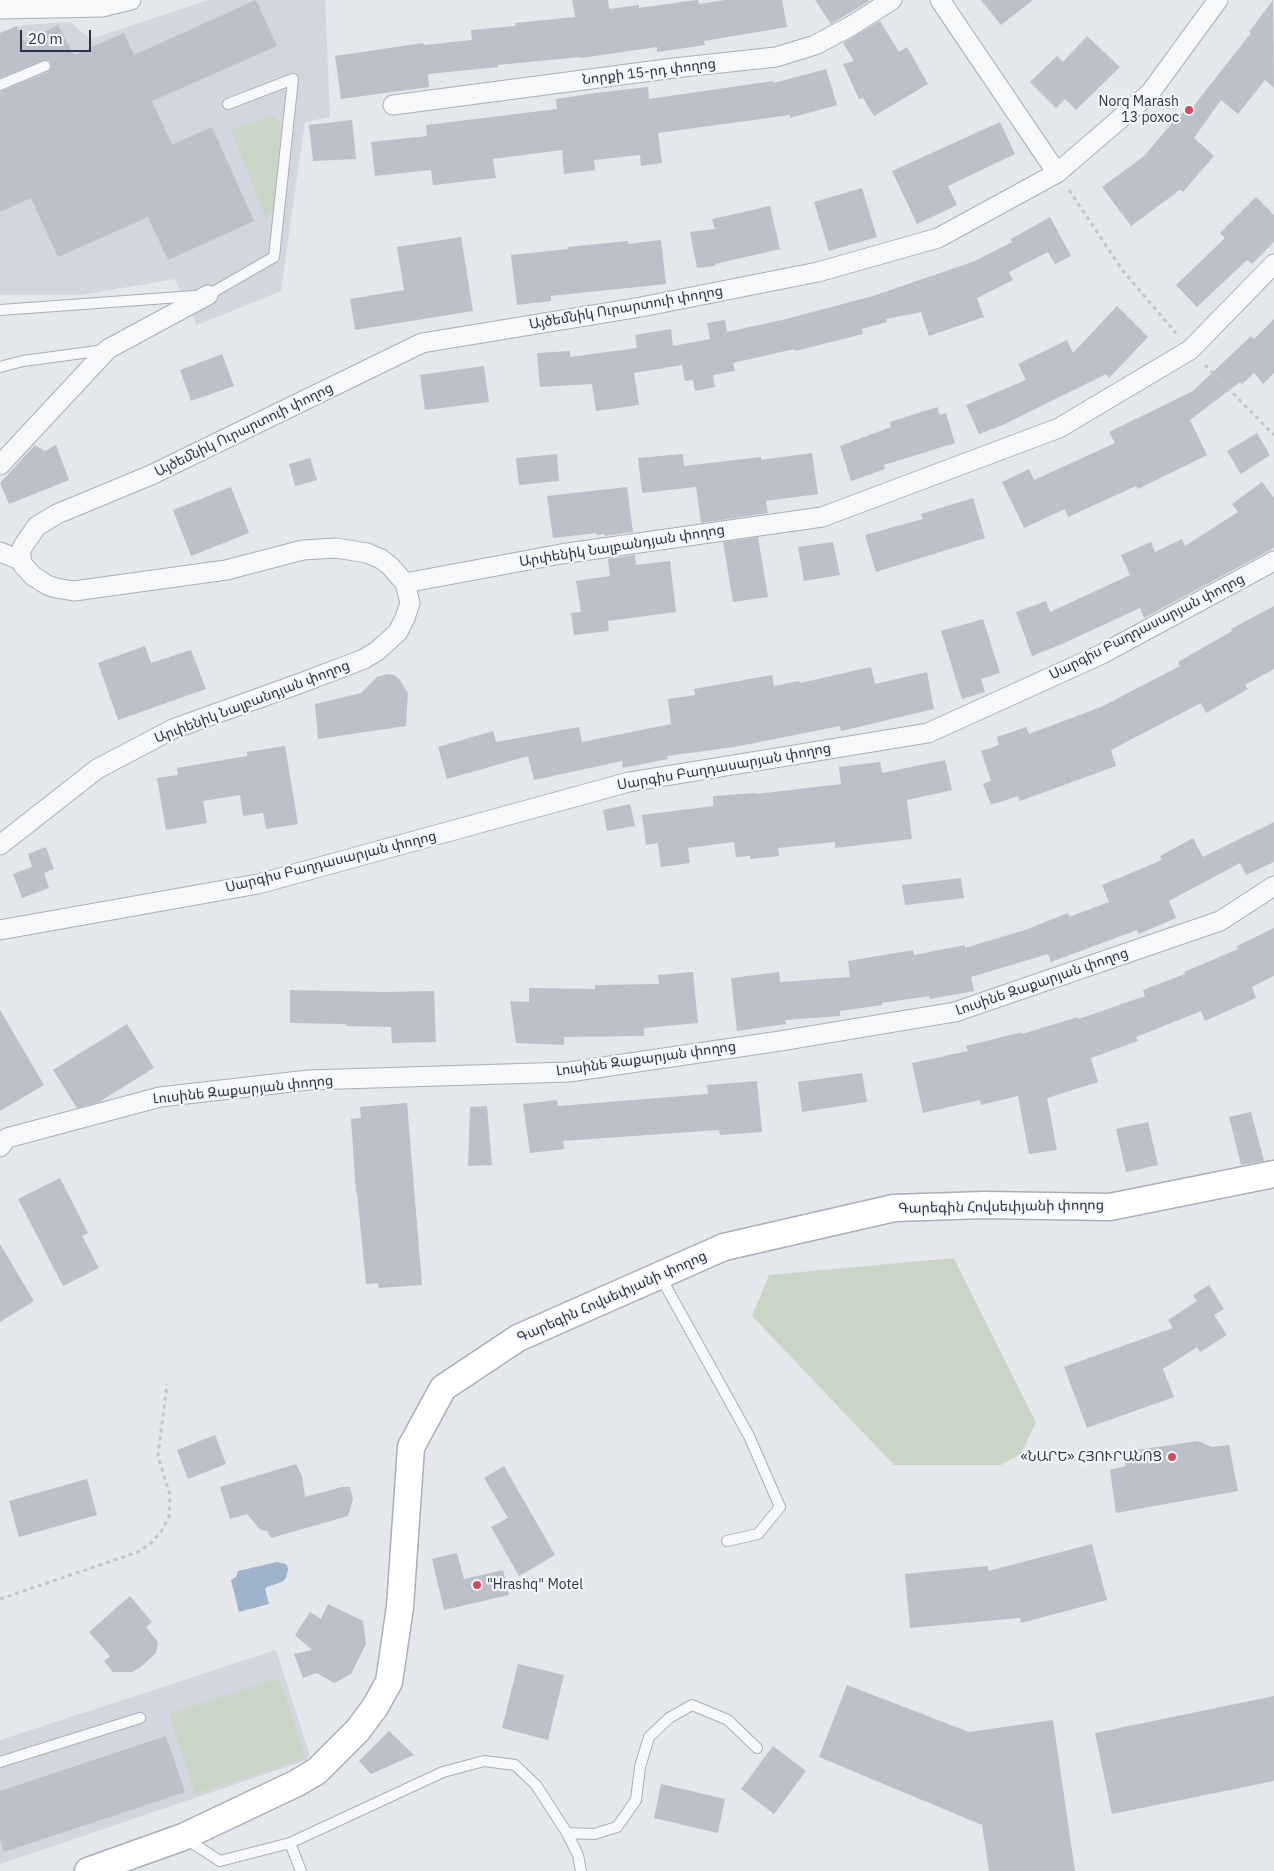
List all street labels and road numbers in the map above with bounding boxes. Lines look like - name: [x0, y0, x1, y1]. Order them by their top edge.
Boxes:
- street label: Նորքի 15-րդ փողոց: [581, 55, 717, 89]
- street label: Այծեմնիկ Ուրարտուի փողոց: [528, 283, 724, 333]
- street label: Այծեմնիկ Ուրարտուի փողոց: [152, 379, 336, 481]
- street label: Արփենիկ Նալբանդյան փողոց: [518, 521, 726, 571]
- street label: Սարգիս Բաղդասարյան փողոց: [1047, 570, 1247, 684]
- street label: Արփենիկ Նալբանդյան փողոց: [152, 657, 352, 747]
- street label: Սարգիս Բաղդասարյան փողոց: [616, 740, 832, 794]
- street label: Սարգիս Բաղդասարյան փողոց: [224, 828, 438, 896]
- street label: Լուսինե Զաքարյան փողոց: [953, 945, 1131, 1019]
- street label: Լուսինե Զաքարյան փողոց: [555, 1038, 737, 1080]
- street label: Լուսինե Զաքարյան փողոց: [152, 1072, 334, 1108]
- street label: Գարեգին Հովսեփյանի փողոց: [898, 1197, 1104, 1217]
- street label: Գարեգին Հովսեփյանի փողոց: [515, 1247, 709, 1347]

